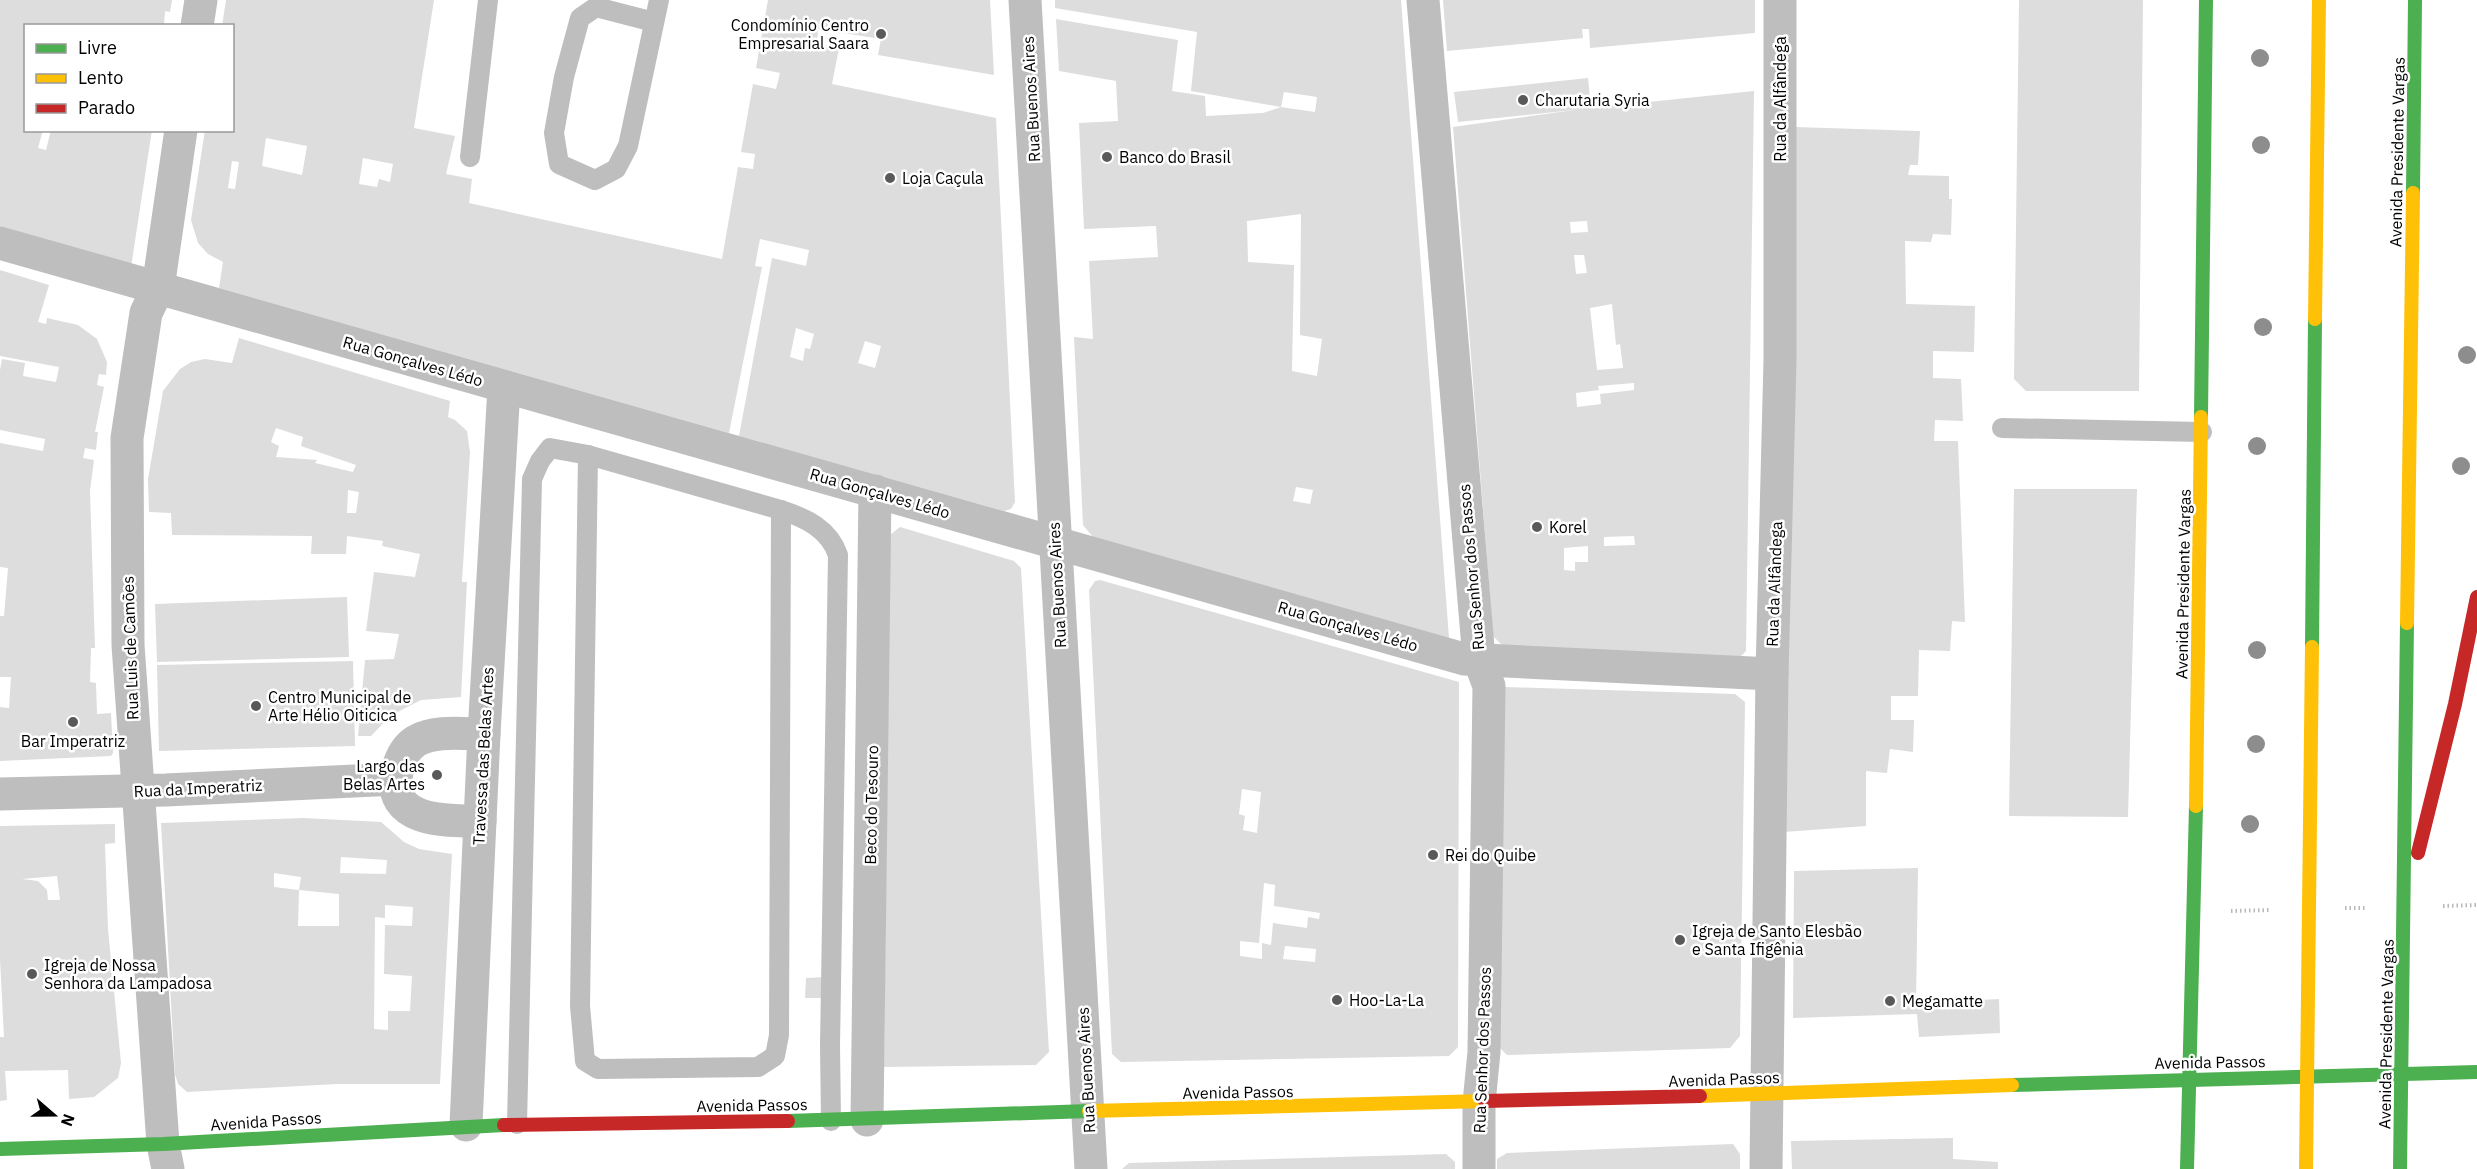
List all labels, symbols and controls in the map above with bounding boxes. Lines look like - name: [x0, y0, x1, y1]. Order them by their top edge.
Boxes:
- place label: Condomínio Centro Empresarial Saara: [731, 15, 869, 53]
- legend: [24, 24, 234, 132]
- marker: Condomínio Centro Empresarial Saara: [874, 27, 888, 41]
- street label: Rua Buenos Aires: [1018, 35, 1044, 163]
- text: Livre: [78, 36, 117, 59]
- street label: Rua da Alfândega: [1770, 36, 1790, 162]
- street label: Avenida Presidente Vargas: [2385, 57, 2409, 247]
- text: Lento: [78, 66, 123, 89]
- place label: Charutaria Syria: [1535, 90, 1650, 110]
- marker: Charutaria Syria: [1516, 93, 1530, 107]
- text: Parado: [78, 96, 135, 119]
- place label: Banco do Brasil: [1119, 147, 1231, 167]
- marker: Banco do Brasil: [1100, 150, 1114, 164]
- place label: Loja Caçula: [902, 168, 984, 188]
- marker: Loja Caçula: [883, 171, 897, 185]
- street label: Rua Gonçalves Lédo: [341, 331, 485, 391]
- street label: Rua Gonçalves Lédo: [808, 463, 952, 523]
- street label: Rua Senhor dos Passos: [1454, 483, 1488, 651]
- street label: Avenida Presidente Vargas: [2171, 489, 2195, 679]
- place label: Korel: [1549, 517, 1587, 537]
- marker: Korel: [1530, 520, 1544, 534]
- street label: Rua da Alfândega: [1762, 520, 1786, 647]
- street label: Rua Buenos Aires: [1044, 521, 1070, 649]
- street label: Rua Luis de Camões: [117, 576, 143, 720]
- street label: Rua Gonçalves Lédo: [1276, 596, 1420, 656]
- street label: Travessa das Belas Artes: [468, 666, 498, 846]
- place label: Centro Municipal de Arte Hélio Oiticica: [268, 687, 411, 725]
- marker: Centro Municipal de Arte Hélio Oiticica: [249, 699, 263, 713]
- marker: Bar Imperatriz: [66, 715, 80, 729]
- place label: Bar Imperatriz: [21, 731, 125, 751]
- street label: Beco do Tesouro: [860, 745, 882, 865]
- place label: Largo das Belas Artes: [343, 756, 425, 794]
- marker: Largo das Belas Artes: [430, 768, 444, 782]
- street label: Rua da Imperatriz: [133, 775, 263, 801]
- place label: Rei do Quibe: [1445, 845, 1536, 865]
- marker: Rei do Quibe: [1426, 848, 1440, 862]
- place label: Igreja de Santo Elesbão e Santa Ifigênia: [1692, 921, 1862, 959]
- marker: Igreja de Santo Elesbão e Santa Ifigênia: [1673, 933, 1687, 947]
- street label: Avenida Presidente Vargas: [2374, 939, 2398, 1129]
- place label: Igreja de Nossa Senhora da Lampadosa: [44, 955, 212, 993]
- street label: Rua Senhor dos Passos: [1469, 966, 1495, 1134]
- marker: Igreja de Nossa Senhora da Lampadosa: [25, 967, 39, 981]
- place label: Hoo-La-La: [1349, 990, 1425, 1010]
- place label: Megamatte: [1902, 991, 1983, 1011]
- marker: Hoo-La-La: [1330, 993, 1344, 1007]
- marker: Megamatte: [1883, 994, 1897, 1008]
- street label: Rua Buenos Aires: [1073, 1006, 1099, 1134]
- street label: Avenida Passos: [2154, 1051, 2266, 1073]
- street label: Avenida Passos: [1668, 1067, 1780, 1091]
- street label: Avenida Passos: [1182, 1081, 1294, 1103]
- north arrow: [24, 1085, 84, 1145]
- street label: Avenida Passos: [696, 1094, 808, 1116]
- street label: Avenida Passos: [210, 1107, 322, 1135]
- text: N: [57, 1111, 79, 1129]

